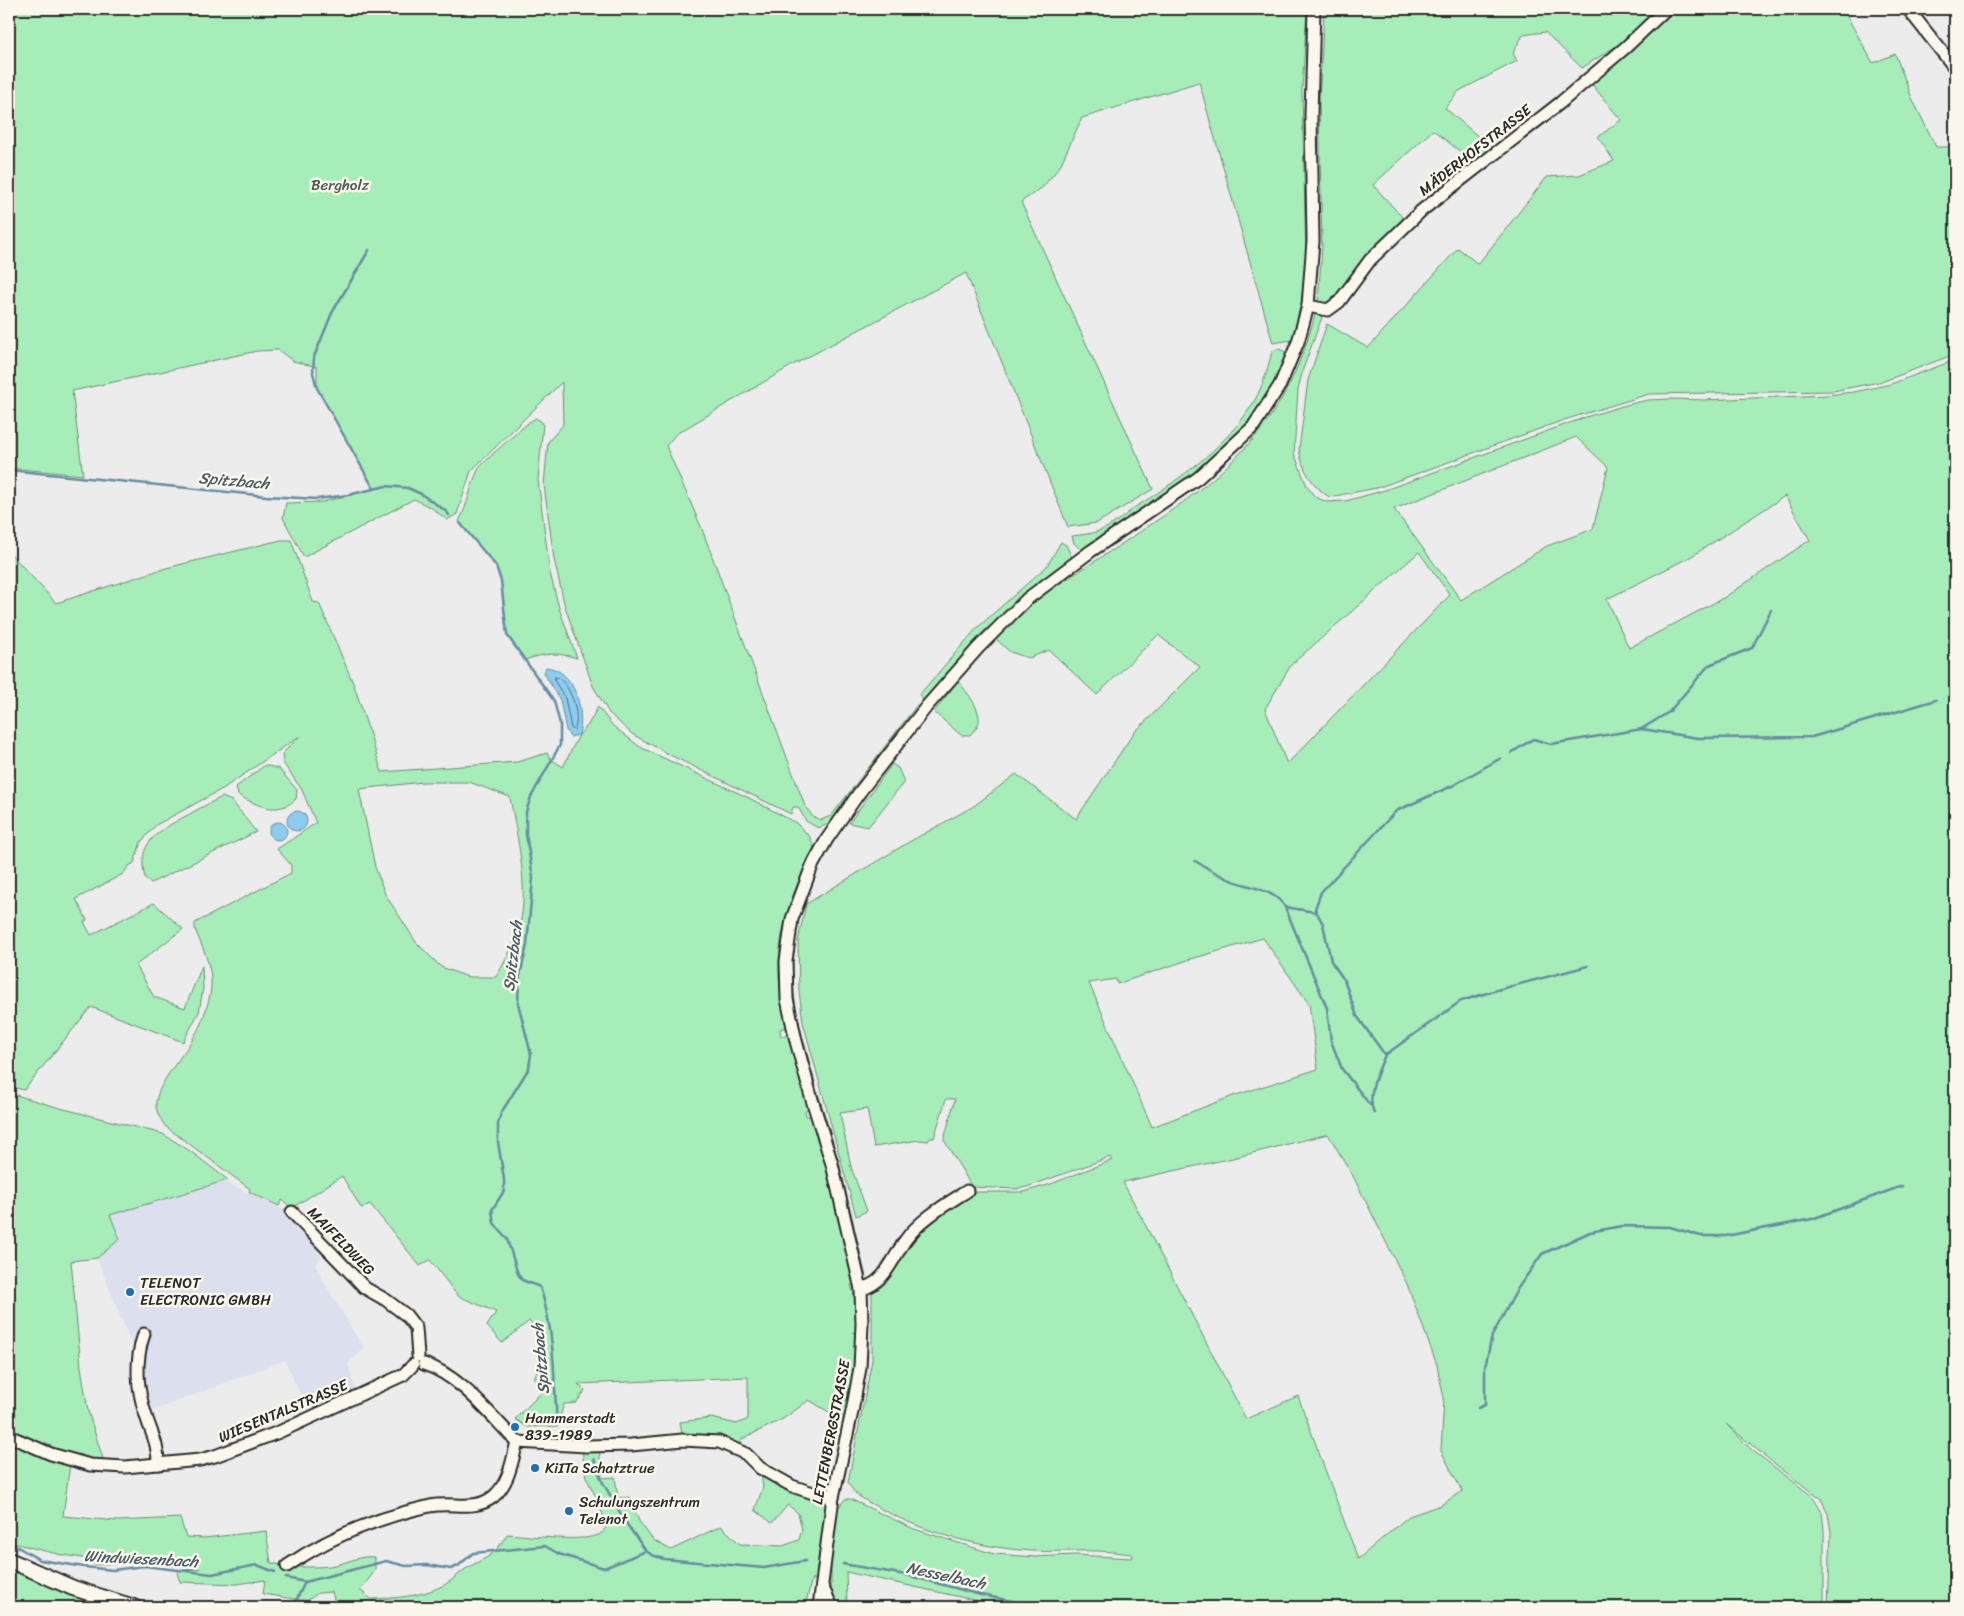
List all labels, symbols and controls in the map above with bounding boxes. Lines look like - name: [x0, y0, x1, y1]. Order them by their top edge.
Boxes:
- street label: MÄDERHOFSTRASSE: [1413, 96, 1539, 203]
- park label: Bergholz: [311, 172, 370, 198]
- water label: Spitzbach: [197, 463, 272, 498]
- water label: Spitzbach: [494, 918, 531, 993]
- street label: MAIFELDWEG: [301, 1200, 381, 1282]
- place label: TELENOT ELECTRONIC GMBH: [140, 1270, 271, 1313]
- marker: TELENOT ELECTRONIC GMBH: [124, 1286, 136, 1298]
- water label: Spitzbach: [523, 1321, 558, 1395]
- street label: LETTENBERGSTRASSE: [804, 1356, 858, 1507]
- street label: WIESENTALSTRASSE: [214, 1371, 353, 1450]
- place label: Hammerstadt 839-1989: [525, 1405, 616, 1448]
- marker: Hammerstadt 839-1989: [509, 1421, 521, 1433]
- place label: KiITa Schatztrue: [545, 1455, 655, 1481]
- marker: KiITa Schatztrue: [529, 1462, 541, 1474]
- place label: Schulungszentrum Telenot: [579, 1489, 700, 1532]
- marker: Schulungszentrum Telenot: [563, 1505, 575, 1517]
- water label: Windwiesenbach: [83, 1541, 200, 1576]
- water label: Nesselbach: [904, 1553, 990, 1598]

